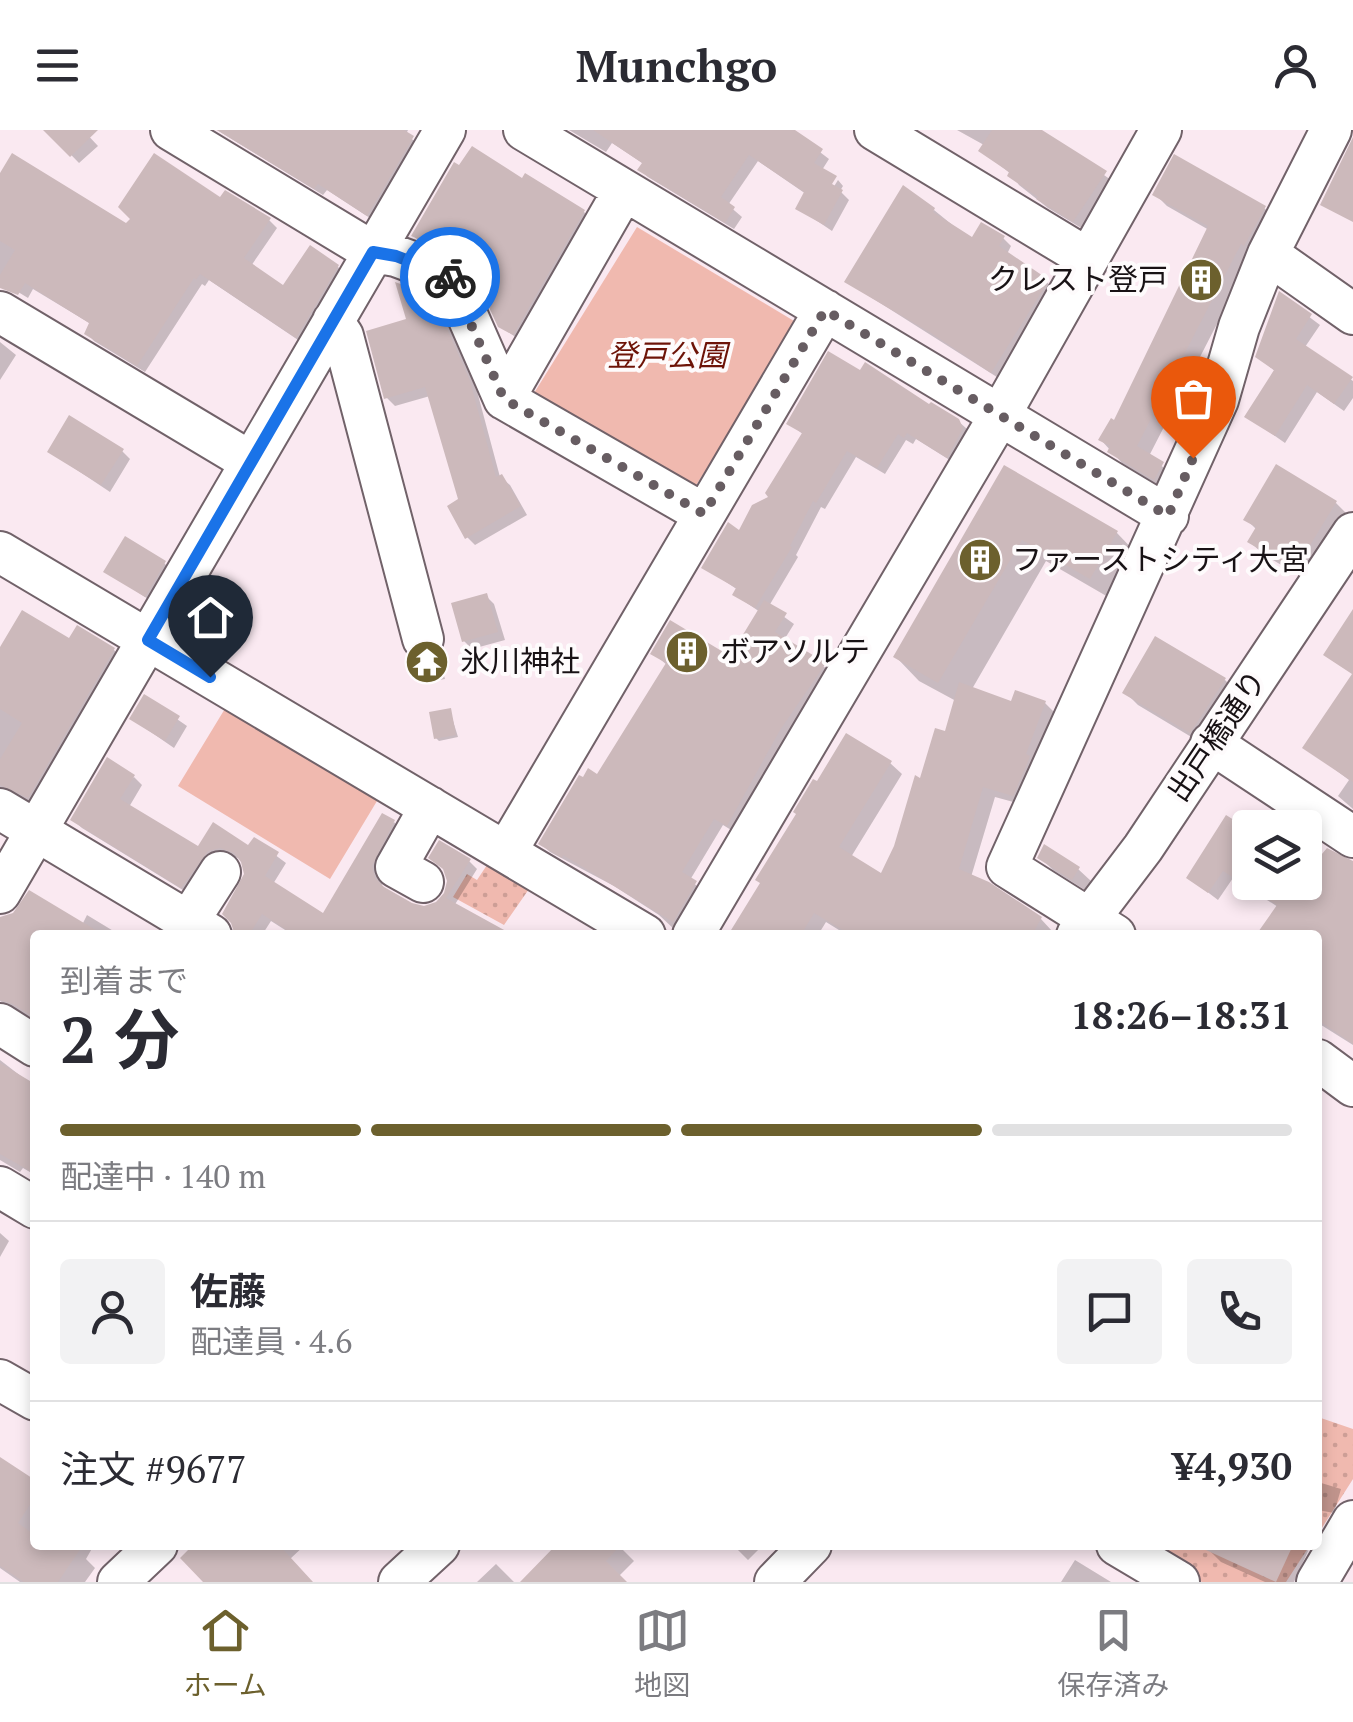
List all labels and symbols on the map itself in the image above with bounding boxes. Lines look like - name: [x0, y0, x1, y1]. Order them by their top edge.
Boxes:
- courier: [400, 227, 500, 327]
- building icon: クレスト登戸: [1178, 257, 1224, 303]
- place label: クレスト登戸: [988, 259, 1168, 299]
- park label: 登戸公園: [607, 335, 731, 375]
- pin: [1151, 356, 1236, 459]
- building icon: ファーストシティ大宮: [957, 537, 1003, 583]
- place label: ファーストシティ大宮: [1012, 539, 1309, 579]
- pin: [168, 575, 253, 678]
- building icon: ボアソルテ: [664, 629, 710, 675]
- place label: ボアソルテ: [720, 631, 870, 671]
- temple icon: 氷川神社: [404, 639, 450, 685]
- place label: 氷川神社: [460, 641, 580, 681]
- street label: 出戸橋通り: [1158, 662, 1275, 809]

